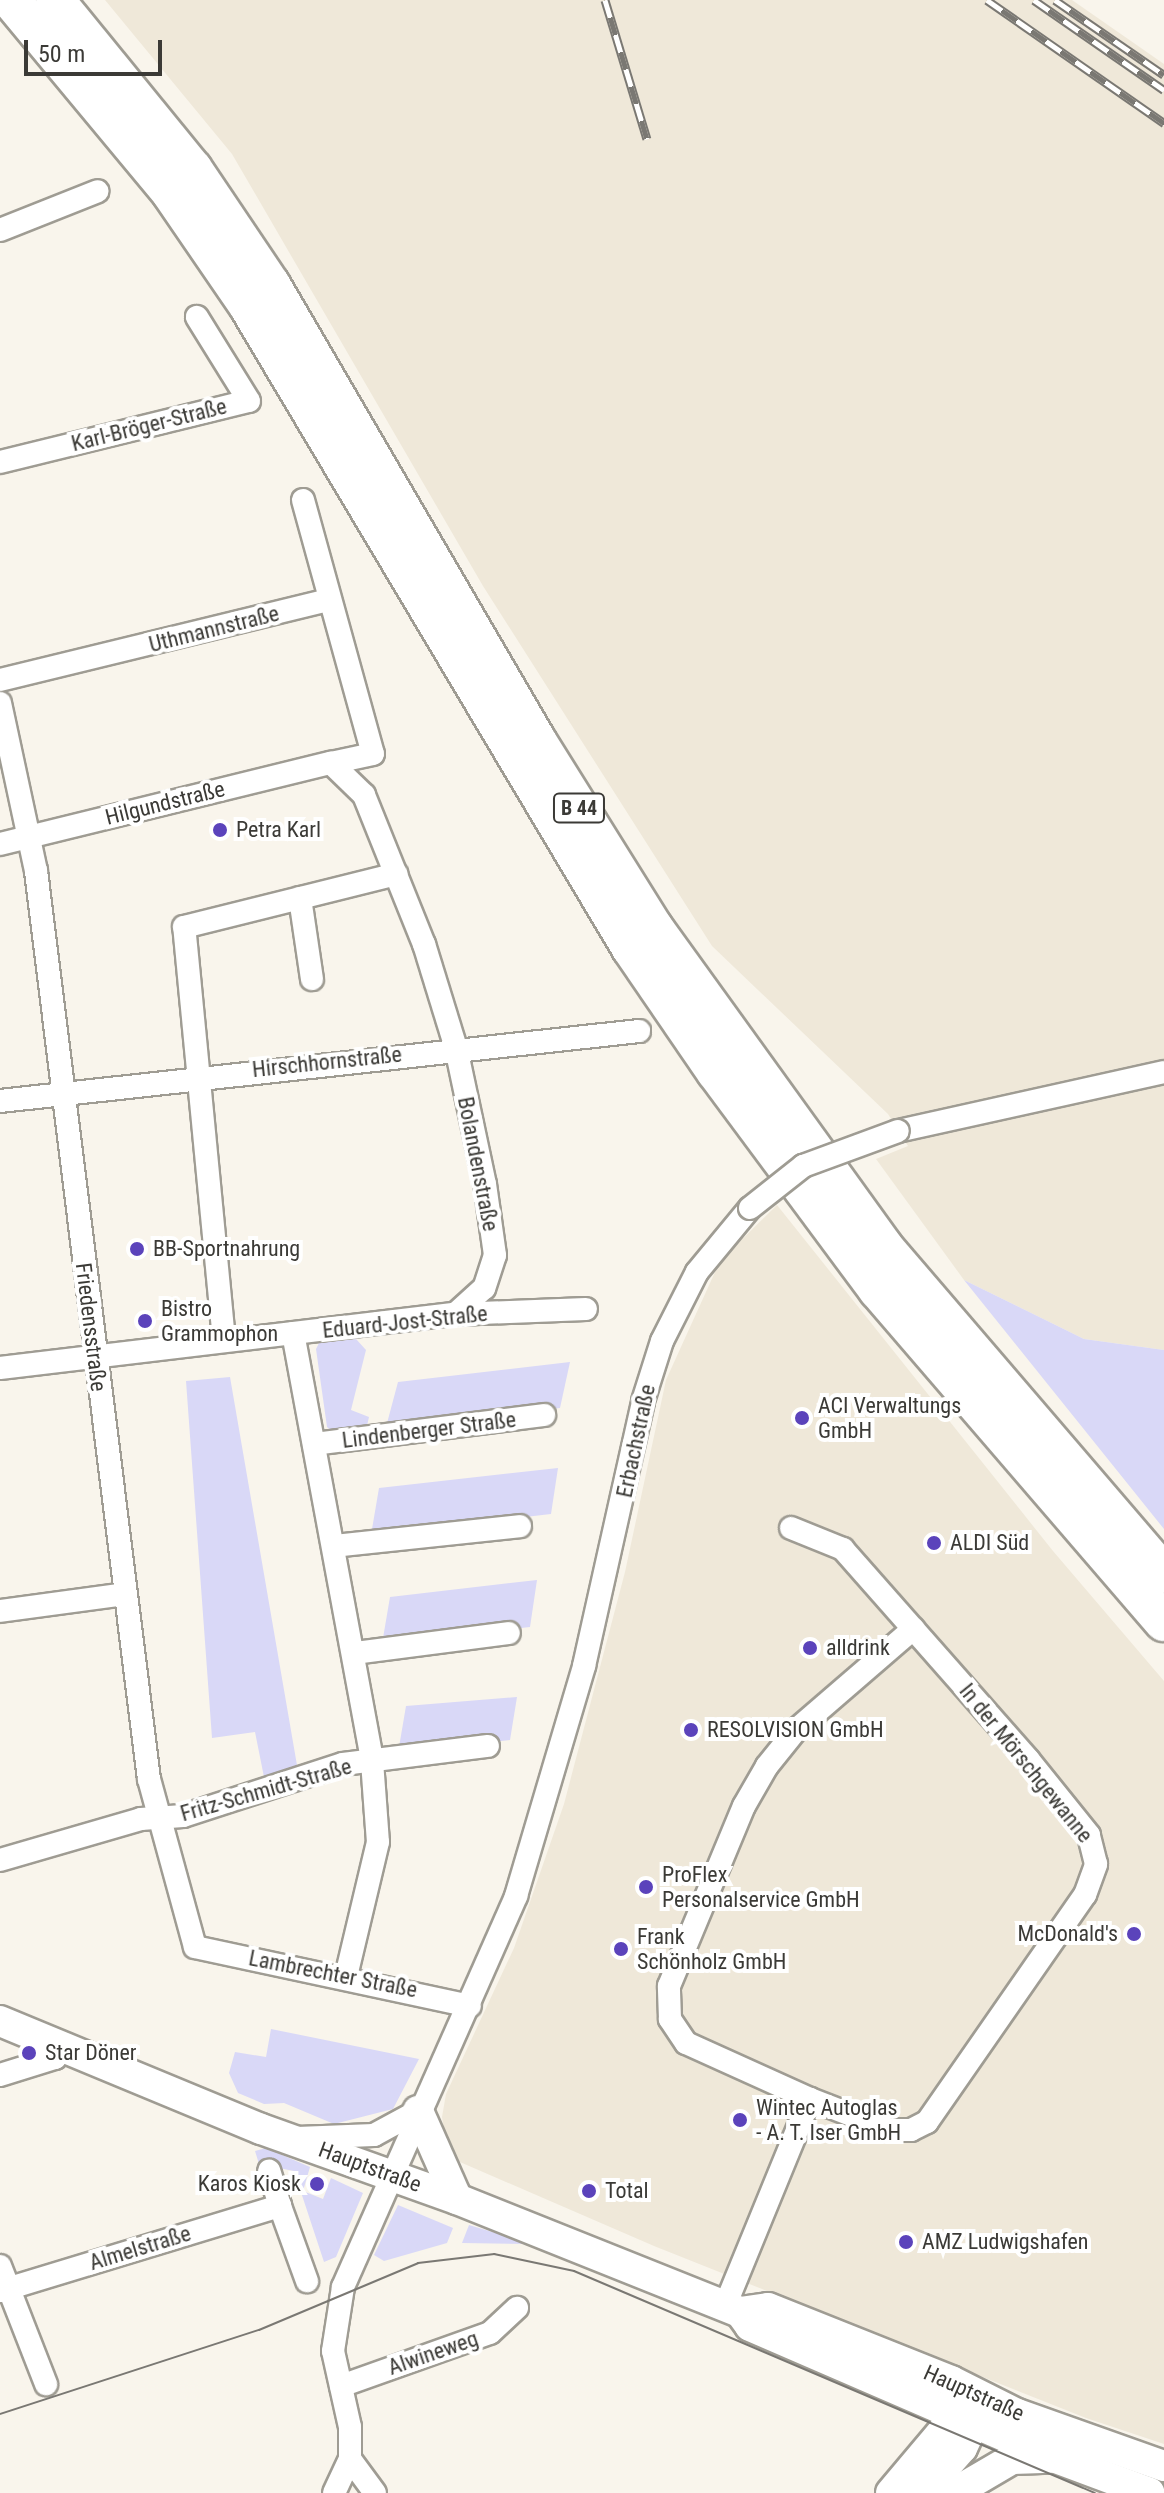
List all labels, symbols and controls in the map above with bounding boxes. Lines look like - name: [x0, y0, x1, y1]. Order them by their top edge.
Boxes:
- scale bar: [28, 24, 166, 74]
- text: 50 m: [38, 40, 85, 68]
- street label: Karl-Bröger-Straße: [69, 393, 229, 457]
- street label: Uthmannstraße: [146, 600, 282, 658]
- street label: Hilgundstraße: [103, 775, 227, 831]
- road number: B 44: [551, 792, 607, 824]
- place label: Petra Karl: [236, 817, 321, 843]
- marker: Petra Karl: [211, 821, 229, 839]
- street label: Hirschhornstraße: [251, 1041, 403, 1083]
- street label: Bolandenstraße: [452, 1095, 504, 1233]
- place label: BB-Sportnahrung: [153, 1236, 300, 1262]
- marker: BB-Sportnahrung: [128, 1240, 146, 1258]
- street label: Friedensstraße: [70, 1261, 112, 1393]
- place label: Bistro Grammophon: [161, 1295, 278, 1346]
- street label: Eduard-Jost-Straße: [321, 1300, 489, 1344]
- marker: Bistro Grammophon: [136, 1312, 154, 1330]
- street label: Erbachstraße: [611, 1382, 661, 1500]
- place label: ACI Verwaltungs GmbH: [818, 1392, 961, 1444]
- street label: Lindenberger Straße: [340, 1406, 518, 1454]
- marker: ACI Verwaltungs GmbH: [793, 1409, 811, 1427]
- place label: ALDI Süd: [950, 1530, 1029, 1556]
- marker: ALDI Süd: [925, 1534, 943, 1552]
- place label: alldrink: [826, 1635, 890, 1661]
- marker: alldrink: [801, 1639, 819, 1657]
- street label: In der Mörschgewanne: [954, 1678, 1098, 1848]
- place label: RESOLVISION GmbH: [707, 1717, 884, 1743]
- marker: RESOLVISION GmbH: [682, 1721, 700, 1739]
- street label: Fritz-Schmidt-Straße: [177, 1753, 355, 1827]
- place label: ProFlex Personalservice GmbH: [662, 1861, 860, 1912]
- marker: ProFlex Personalservice GmbH: [637, 1878, 655, 1896]
- place label: McDonald's: [1017, 1921, 1118, 1947]
- place label: Frank Schönholz GmbH: [637, 1923, 786, 1974]
- marker: McDonald's: [1125, 1925, 1143, 1943]
- marker: Frank Schönholz GmbH: [612, 1940, 630, 1958]
- street label: Lambrechter Straße: [246, 1945, 420, 2003]
- place label: Star Döner: [45, 2040, 136, 2066]
- marker: Star Döner: [20, 2044, 38, 2062]
- place label: Wintec Autoglas - A. T. Iser GmbH: [756, 2094, 902, 2146]
- marker: Wintec Autoglas - A. T. Iser GmbH: [731, 2111, 749, 2129]
- street label: Hauptstraße: [315, 2136, 425, 2198]
- place label: Karos Kiosk: [198, 2171, 301, 2197]
- marker: Karos Kiosk: [308, 2175, 326, 2193]
- place label: Total: [605, 2178, 649, 2204]
- marker: Total: [580, 2182, 598, 2200]
- street label: Almelstraße: [86, 2220, 194, 2276]
- place label: AMZ Ludwigshafen: [922, 2229, 1088, 2255]
- marker: AMZ Ludwigshafen: [897, 2233, 915, 2251]
- street label: Alwineweg: [384, 2325, 482, 2381]
- street label: Hauptstraße: [920, 2359, 1028, 2427]

